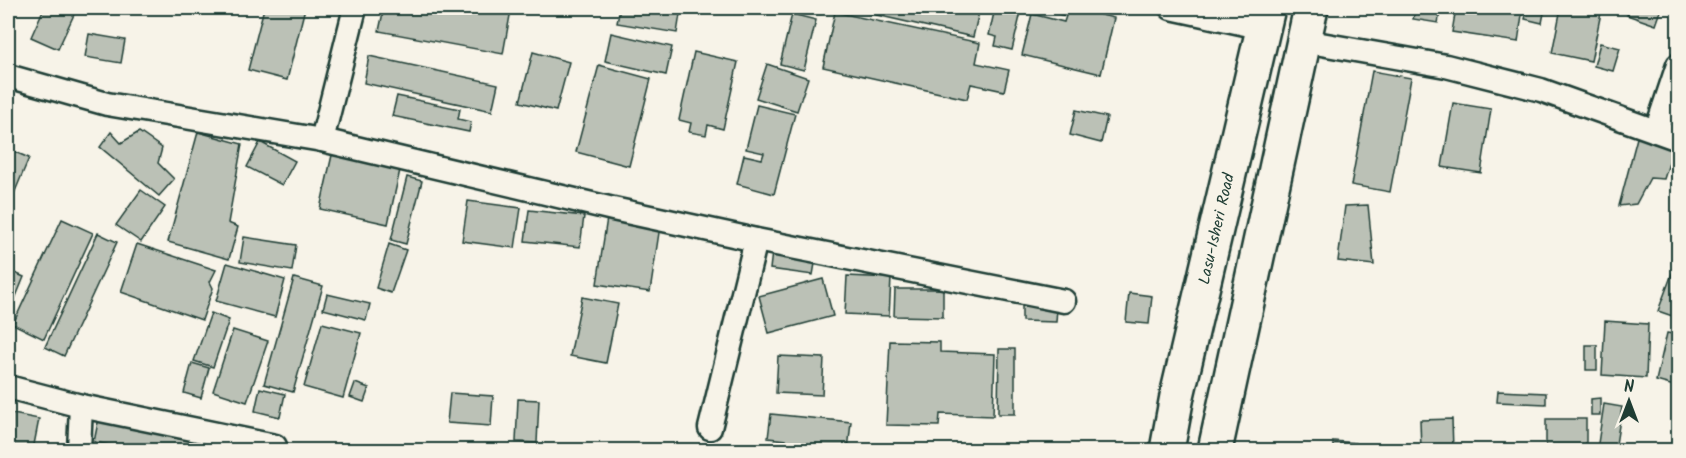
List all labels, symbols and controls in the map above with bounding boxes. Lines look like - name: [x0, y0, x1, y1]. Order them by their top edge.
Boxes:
- street label: Lasu-Isheri Road: [1192, 170, 1242, 287]
- north arrow: [1599, 371, 1659, 431]
- text: N: [1624, 375, 1634, 400]

